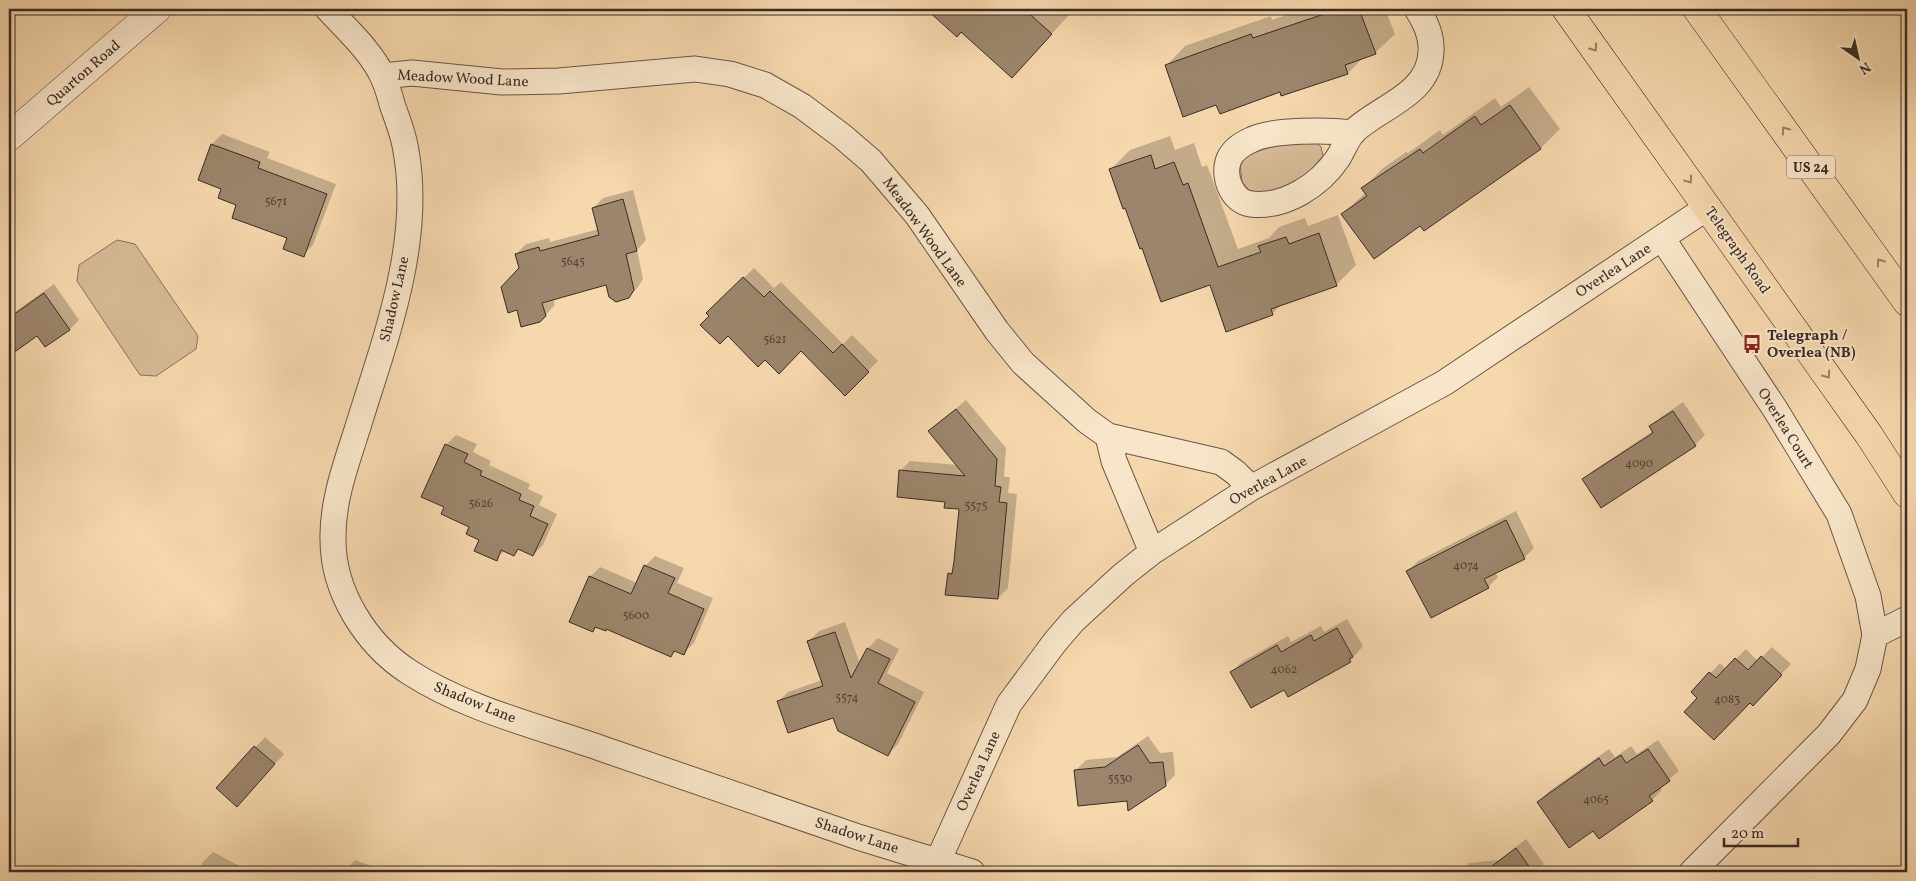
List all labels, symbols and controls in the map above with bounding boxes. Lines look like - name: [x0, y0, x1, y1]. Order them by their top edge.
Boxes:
- north arrow: [1834, 32, 1884, 82]
- street label: Quarton Road: [42, 36, 126, 112]
- one-way arrow: [1588, 42, 1597, 52]
- text: N: [1855, 57, 1874, 78]
- street label: Meadow Wood Lane: [397, 66, 529, 93]
- one-way arrow: [1782, 126, 1791, 136]
- road number: US 24: [1787, 156, 1835, 178]
- street label: Meadow Wood Lane: [877, 174, 971, 292]
- one-way arrow: [1683, 175, 1692, 184]
- house number: 5671: [265, 194, 287, 210]
- street label: Telegraph Road: [1699, 203, 1775, 299]
- street label: Overlea Lane: [1572, 239, 1656, 304]
- house number: 5645: [561, 254, 585, 270]
- street label: Shadow Lane: [375, 255, 415, 344]
- one-way arrow: [1877, 258, 1886, 268]
- place label: Telegraph / Overlea (NB): [1767, 326, 1856, 364]
- house number: 5621: [764, 332, 786, 348]
- bus stop icon: Telegraph / Overlea (NB): [1741, 333, 1763, 355]
- one-way arrow: [1821, 369, 1830, 379]
- street label: Overlea Court: [1751, 384, 1818, 473]
- street label: Overlea Lane: [1226, 451, 1311, 511]
- house number: 4090: [1625, 456, 1653, 472]
- house number: 5626: [469, 496, 493, 512]
- house number: 5575: [964, 498, 988, 514]
- house number: 4074: [1453, 558, 1479, 574]
- house number: 5600: [623, 608, 649, 624]
- house number: 4062: [1271, 662, 1297, 678]
- street label: Shadow Lane: [430, 677, 519, 729]
- house number: 5574: [835, 690, 859, 706]
- house number: 4083: [1714, 692, 1740, 708]
- street label: Overlea Lane: [952, 728, 1006, 815]
- house number: 5530: [1108, 771, 1132, 787]
- house number: 4065: [1583, 792, 1609, 808]
- street label: Shadow Lane: [812, 813, 901, 860]
- scale bar: [1724, 816, 1797, 848]
- text: 20 m: [1731, 824, 1764, 845]

